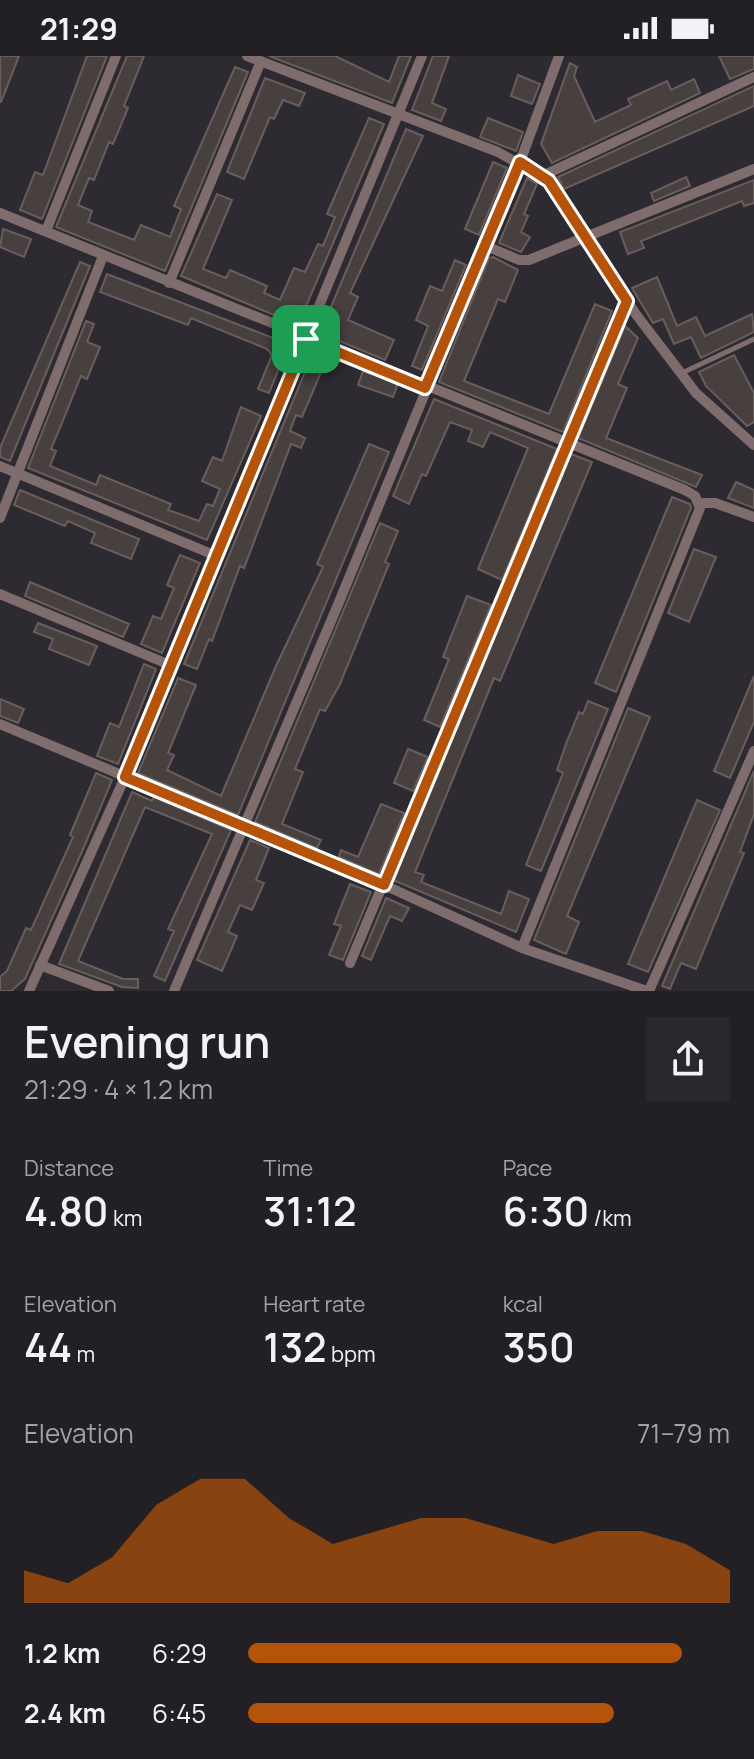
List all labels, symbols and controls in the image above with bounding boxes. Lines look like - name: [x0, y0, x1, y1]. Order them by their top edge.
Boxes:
- text: 21:29: [40, 8, 118, 49]
- pin: [272, 305, 340, 373]
- icon: arrive: [284, 317, 328, 361]
- text: Evening run: [24, 1011, 270, 1071]
- button: share: [646, 1017, 730, 1101]
- text: 21:29 · 4 × 1.2 km: [24, 1071, 213, 1107]
- text: Distance: [24, 1153, 114, 1183]
- text: Time: [263, 1153, 313, 1183]
- text: Pace: [503, 1153, 552, 1183]
- text: 4.80: [24, 1183, 109, 1238]
- text: 31:12: [263, 1183, 357, 1238]
- text: 6:30: [503, 1183, 589, 1238]
- text: km: [109, 1203, 142, 1233]
- text: /km: [589, 1203, 632, 1233]
- text: Elevation: [24, 1289, 117, 1319]
- text: Heart rate: [263, 1289, 365, 1319]
- text: kcal: [503, 1289, 543, 1319]
- text: 44: [24, 1319, 72, 1374]
- text: 132: [263, 1319, 327, 1374]
- text: 350: [503, 1319, 575, 1374]
- text: m: [72, 1339, 95, 1369]
- text: bpm: [327, 1339, 376, 1369]
- text: Elevation: [24, 1415, 134, 1451]
- text: 71–79 m: [637, 1415, 730, 1451]
- text: 1.2 km: [24, 1635, 100, 1671]
- text: 6:29: [152, 1635, 207, 1671]
- text: 2.4 km: [24, 1695, 106, 1731]
- text: 6:45: [152, 1695, 206, 1731]

